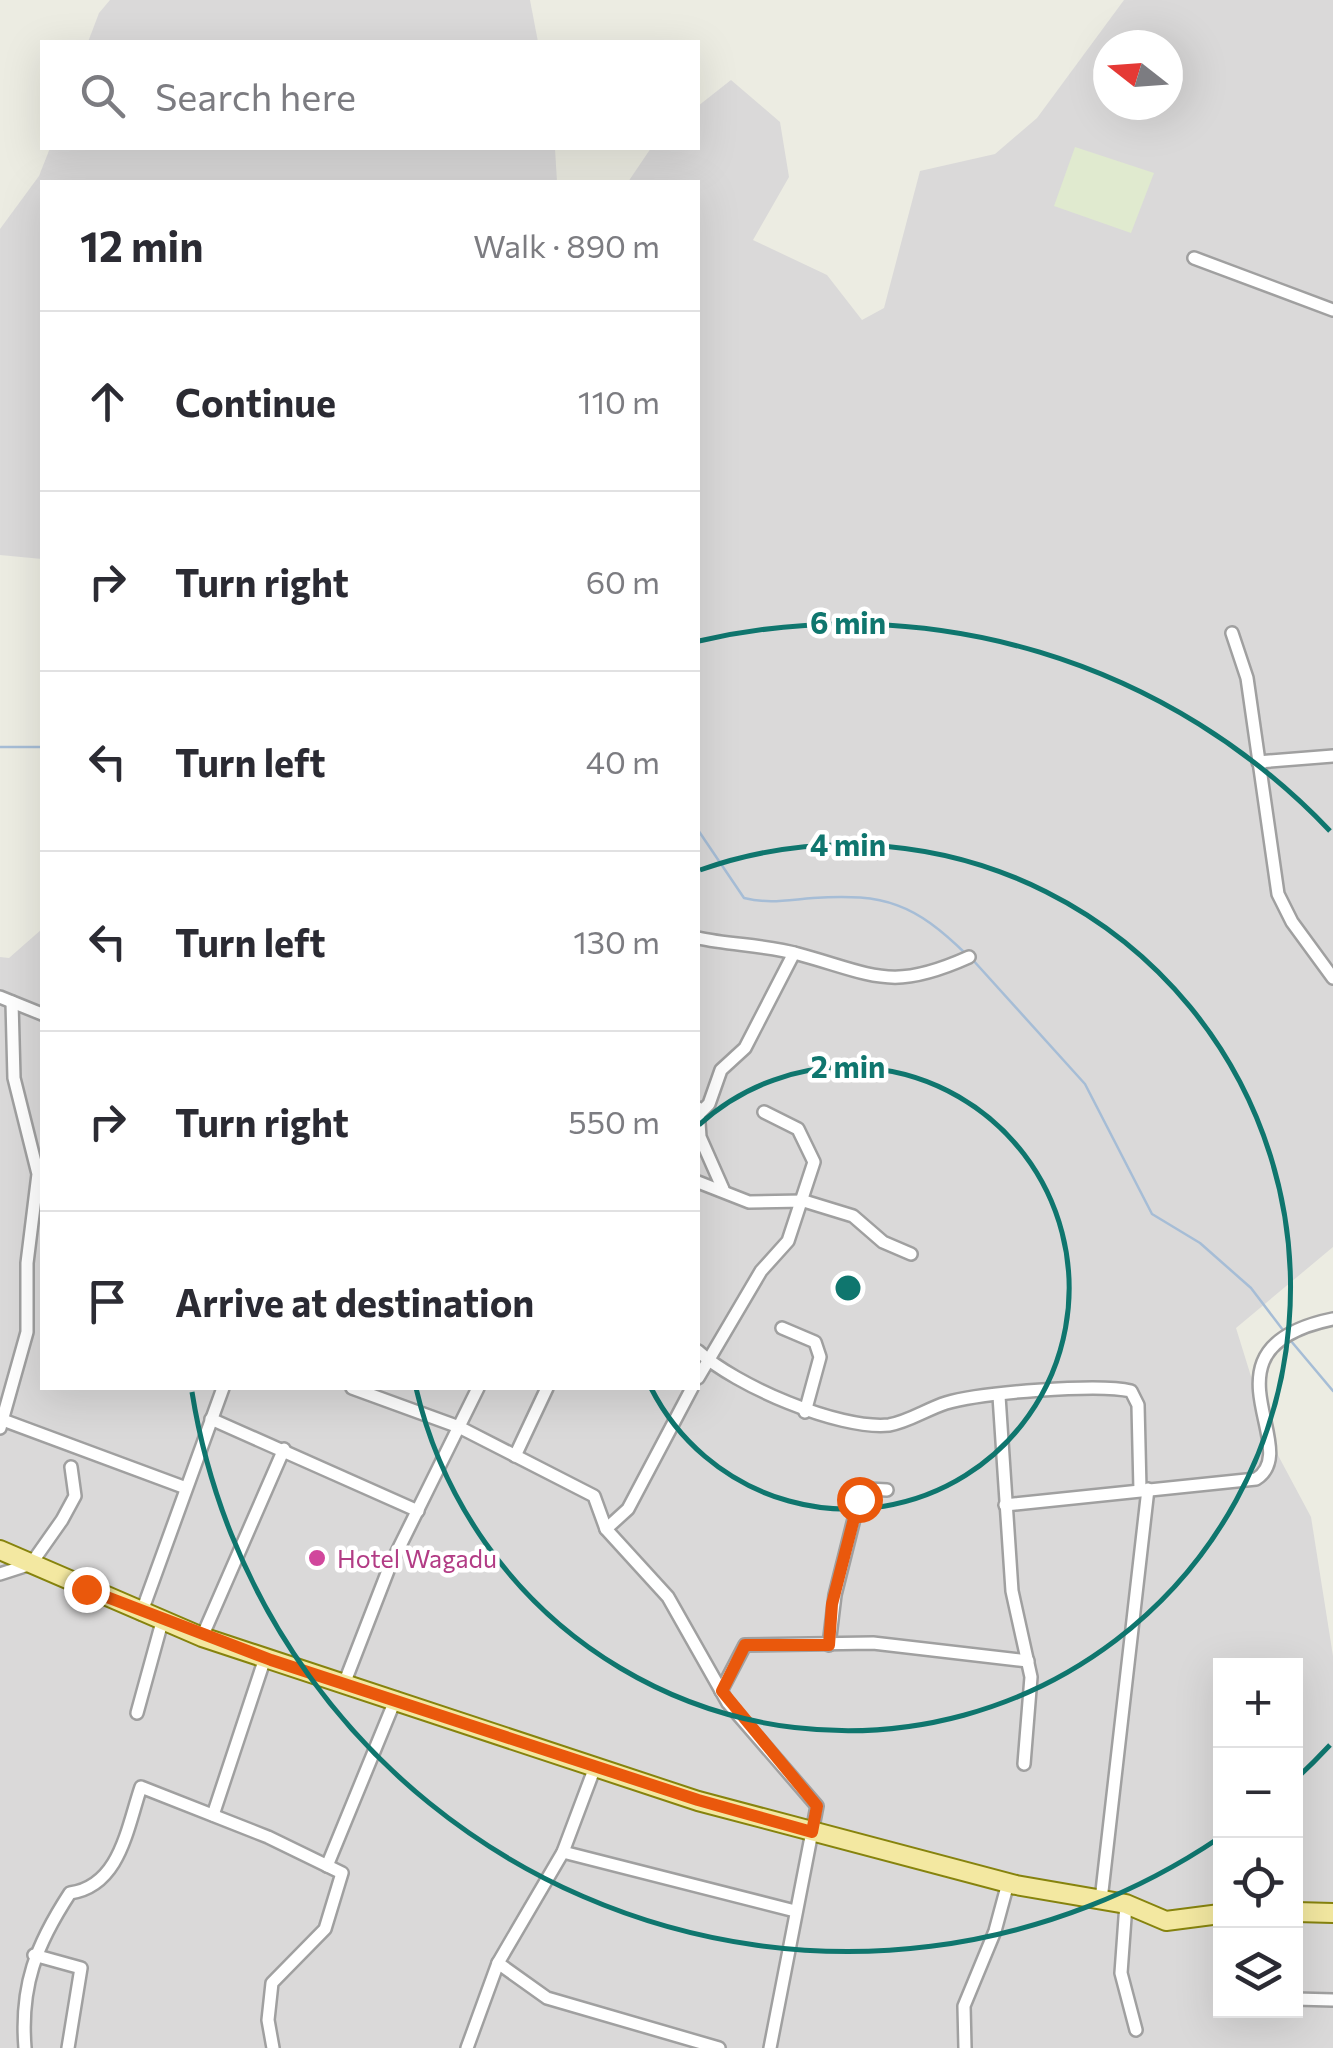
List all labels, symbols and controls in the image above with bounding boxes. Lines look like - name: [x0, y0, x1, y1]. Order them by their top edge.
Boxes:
- north arrow: [1093, 30, 1183, 120]
- search box: [40, 40, 700, 150]
- icon: search: [75, 68, 130, 123]
- text: Search here: [155, 72, 356, 119]
- text: 12 min: [80, 219, 204, 271]
- text: Walk · 890 m: [473, 225, 660, 265]
- icon: ahead: [80, 374, 135, 429]
- text: Continue: [175, 378, 336, 425]
- text: 110 m: [578, 381, 660, 421]
- icon: right: [80, 554, 135, 609]
- text: Turn right: [175, 558, 349, 605]
- text: 60 m: [586, 561, 660, 601]
- text: 6 min: [810, 603, 886, 640]
- icon: left: [80, 734, 135, 789]
- text: Turn left: [175, 738, 326, 785]
- text: 40 m: [586, 741, 660, 781]
- text: 4 min: [810, 825, 886, 862]
- icon: left: [80, 914, 135, 969]
- text: Turn left: [175, 918, 326, 965]
- text: 130 m: [573, 921, 660, 961]
- text: 2 min: [811, 1047, 885, 1084]
- icon: right: [80, 1094, 135, 1149]
- text: Turn right: [175, 1098, 349, 1145]
- text: 550 m: [568, 1101, 660, 1141]
- centre of rings: [830, 1270, 866, 1306]
- icon: arrive: [80, 1274, 135, 1329]
- text: Arrive at destination: [175, 1278, 534, 1325]
- route start: [837, 1477, 883, 1523]
- place label: Hotel Wagadu: [337, 1543, 497, 1573]
- marker: Hotel Wagadu: [306, 1547, 328, 1569]
- route end: [64, 1567, 110, 1613]
- map controls: [1213, 1658, 1303, 2018]
- button: +: [1213, 1658, 1303, 1748]
- button: −: [1213, 1748, 1303, 1838]
- button: locate: [1213, 1838, 1303, 1928]
- button: layers: [1213, 1928, 1303, 2018]

